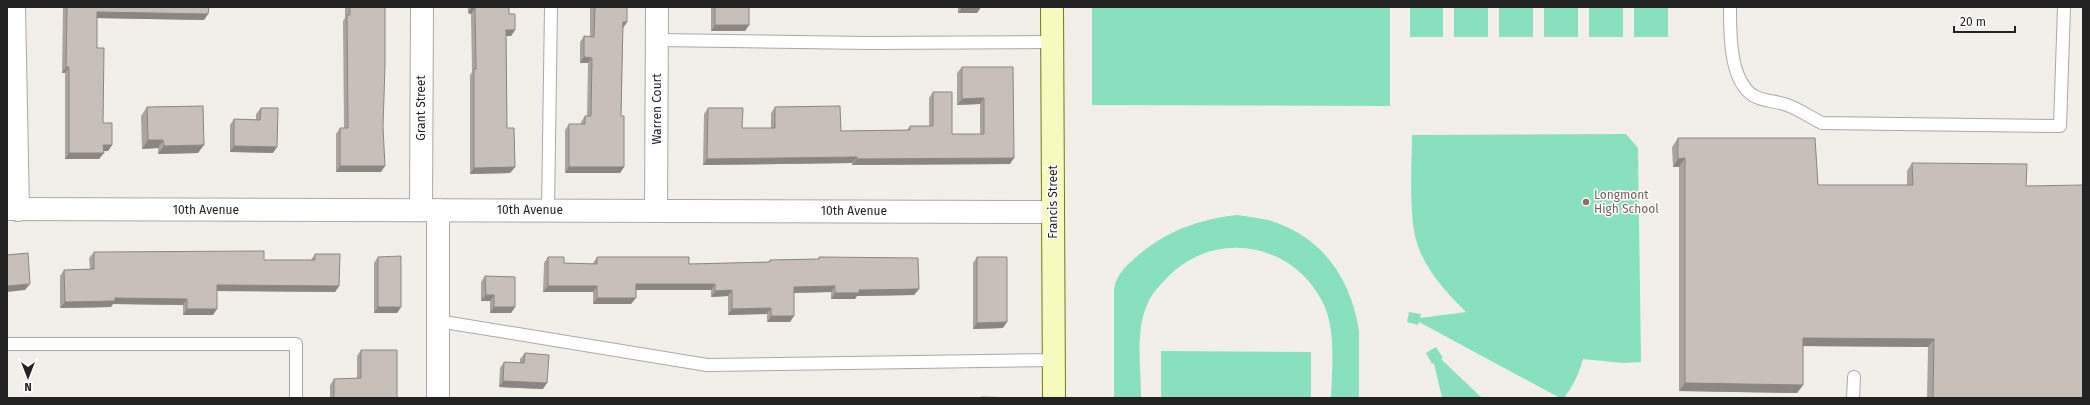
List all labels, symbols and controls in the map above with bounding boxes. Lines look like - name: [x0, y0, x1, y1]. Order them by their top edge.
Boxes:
- scale bar: [1954, 8, 2015, 34]
- text: 20 m: [1960, 15, 1986, 29]
- street label: Warren Court: [650, 73, 664, 145]
- street label: Grant Street: [414, 75, 428, 141]
- street label: Francis Street: [1046, 164, 1060, 239]
- place label: Longmont High School: [1594, 188, 1659, 216]
- marker: Longmont High School: [1581, 197, 1591, 207]
- street label: 10th Avenue: [173, 203, 239, 217]
- street label: 10th Avenue: [497, 203, 563, 217]
- street label: 10th Avenue: [821, 204, 887, 218]
- north arrow: [8, 357, 48, 397]
- text: N: [24, 380, 32, 393]

